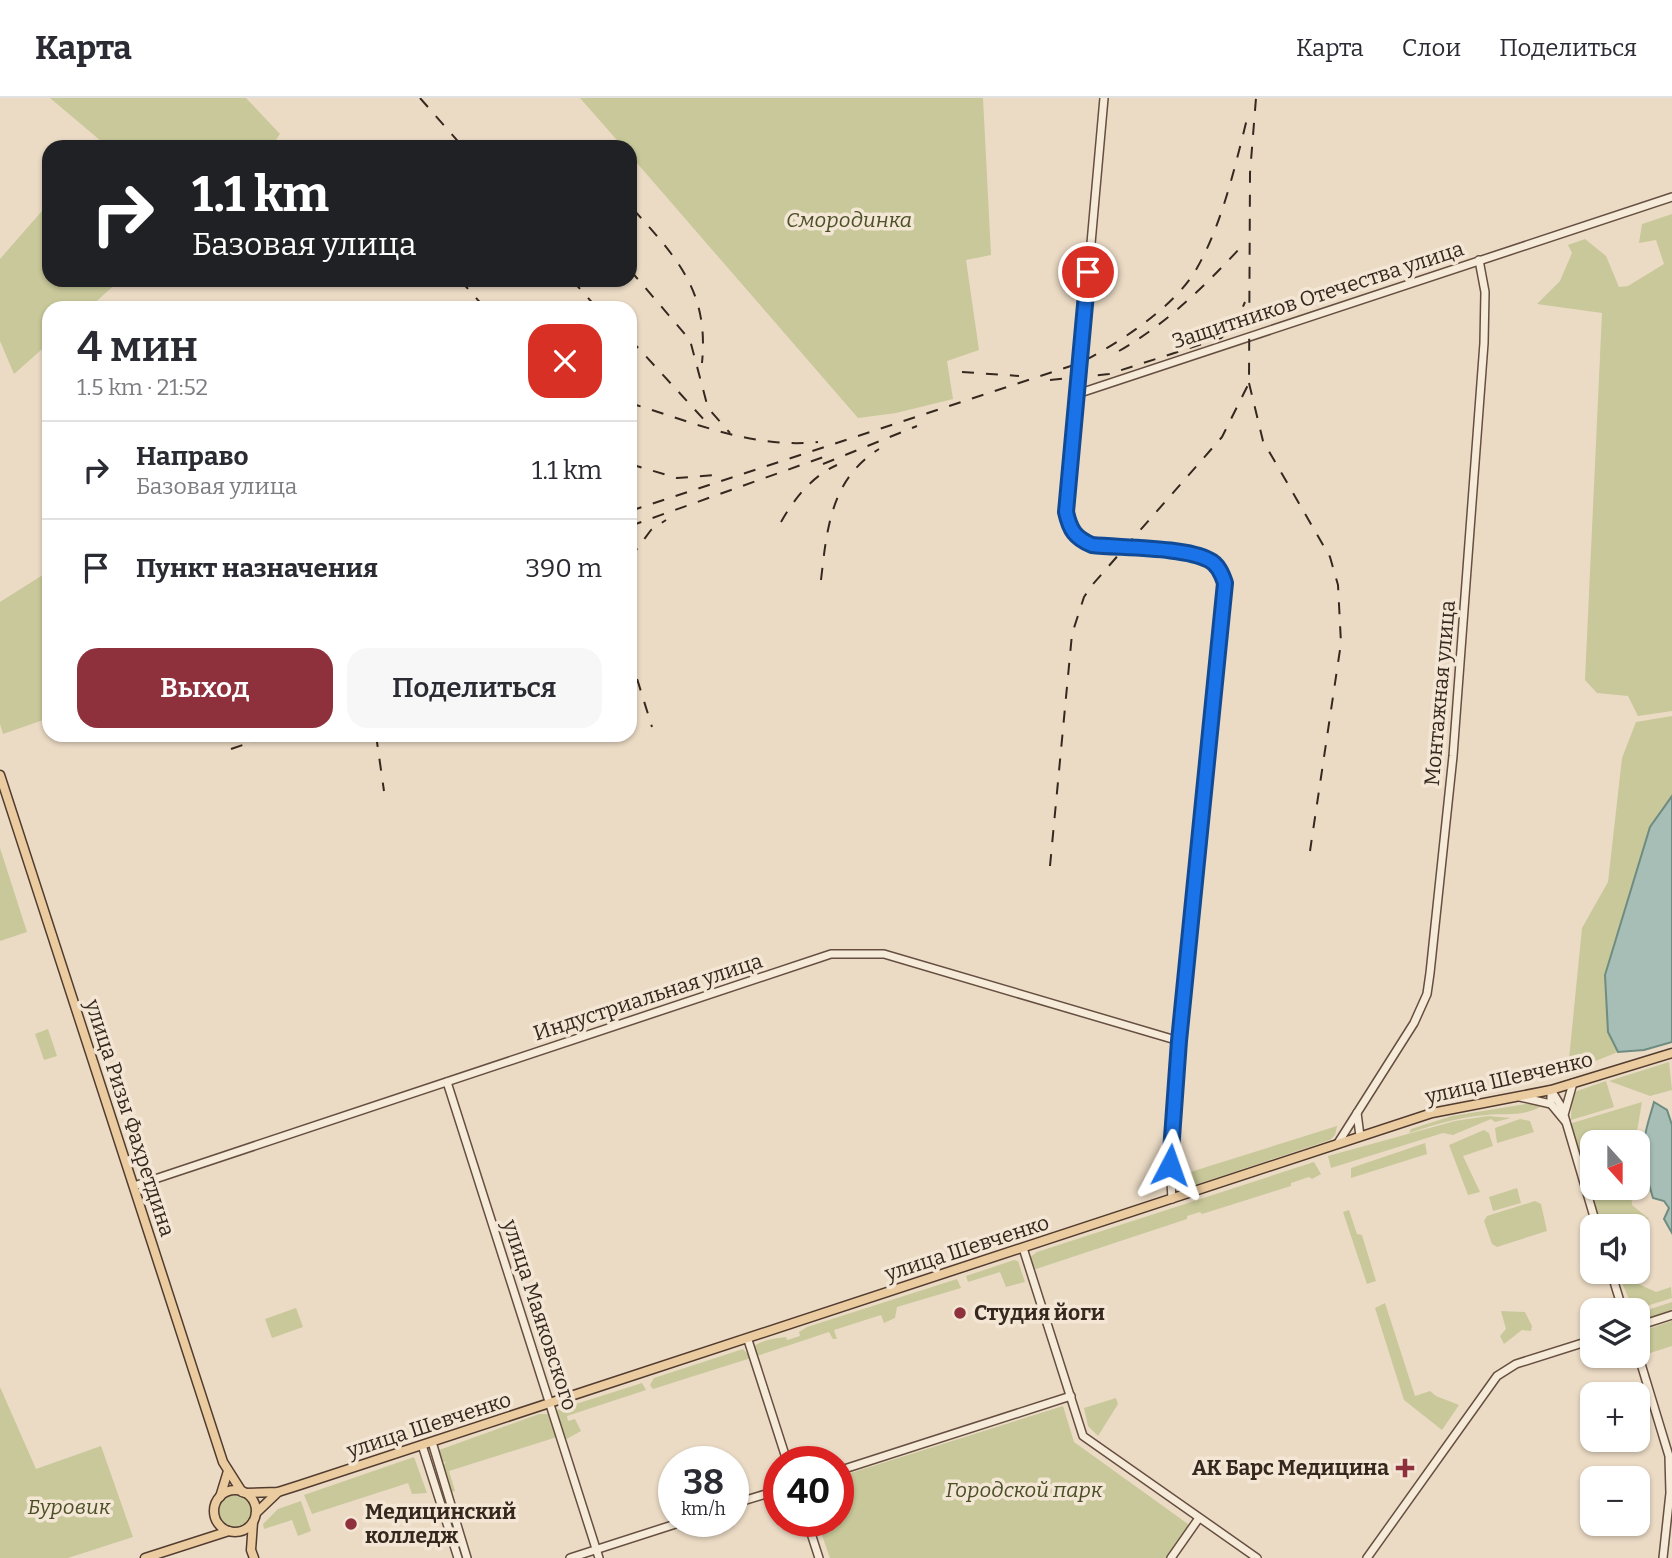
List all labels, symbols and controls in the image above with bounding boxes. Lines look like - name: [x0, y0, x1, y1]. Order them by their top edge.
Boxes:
- text: Карта: [35, 28, 132, 68]
- text: Карта: [1296, 34, 1364, 62]
- text: Слои: [1402, 34, 1461, 62]
- text: Поделиться: [1499, 34, 1637, 62]
- text: 1.1 km: [192, 165, 329, 224]
- icon: right: [77, 168, 168, 259]
- park label: Смородинка: [786, 207, 912, 233]
- text: Базовая улица: [192, 225, 417, 263]
- street label: Защитников Отечества улица: [1169, 235, 1468, 355]
- pin: [1058, 242, 1118, 302]
- icon: arrive: [1069, 253, 1107, 291]
- text: 4 мин: [77, 322, 198, 372]
- button: close: [528, 324, 602, 398]
- text: 1.5 km · 21:52: [77, 373, 208, 401]
- text: Направо: [136, 441, 249, 472]
- icon: right: [77, 451, 115, 489]
- text: 1.1 km: [532, 455, 602, 486]
- text: Базовая улица: [136, 472, 297, 500]
- icon: arrive: [77, 549, 115, 587]
- text: Пункт назначения: [136, 553, 378, 584]
- text: 390 m: [525, 553, 602, 584]
- street label: Монтажная улица: [1419, 599, 1461, 787]
- button: Выход: [77, 648, 333, 728]
- button: Поделиться: [347, 648, 602, 728]
- street label: Индустриальная улица: [530, 947, 766, 1046]
- street label: улица Ризы Фахретдина: [79, 995, 181, 1240]
- street label: улица Шевченко: [1422, 1046, 1595, 1110]
- position arrow: [1133, 1128, 1207, 1202]
- north arrow: [1580, 1130, 1650, 1200]
- map controls: [1580, 1130, 1650, 1536]
- street label: улица Шевченко: [881, 1209, 1052, 1287]
- button: sound: [1580, 1214, 1650, 1284]
- street label: улица Маяковского: [497, 1215, 583, 1414]
- button: layers: [1580, 1298, 1650, 1368]
- place label: Студия йоги: [974, 1300, 1105, 1326]
- marker: Студия йоги: [952, 1305, 968, 1321]
- button: +: [1580, 1382, 1650, 1452]
- street label: улица Шевченко: [343, 1386, 514, 1464]
- speed limit sign: 40: [763, 1446, 854, 1537]
- place label: АК Барс Медицина: [1192, 1455, 1389, 1481]
- marker: АК Барс Медицина: [1395, 1458, 1415, 1478]
- text: 38: [683, 1461, 724, 1503]
- button: −: [1580, 1466, 1650, 1536]
- park label: Городской парк: [945, 1477, 1103, 1503]
- park label: Буровик: [27, 1494, 111, 1520]
- text: km/h: [681, 1498, 726, 1520]
- place label: Медицинский колледж: [365, 1499, 516, 1549]
- marker: Медицинский колледж: [343, 1516, 359, 1532]

